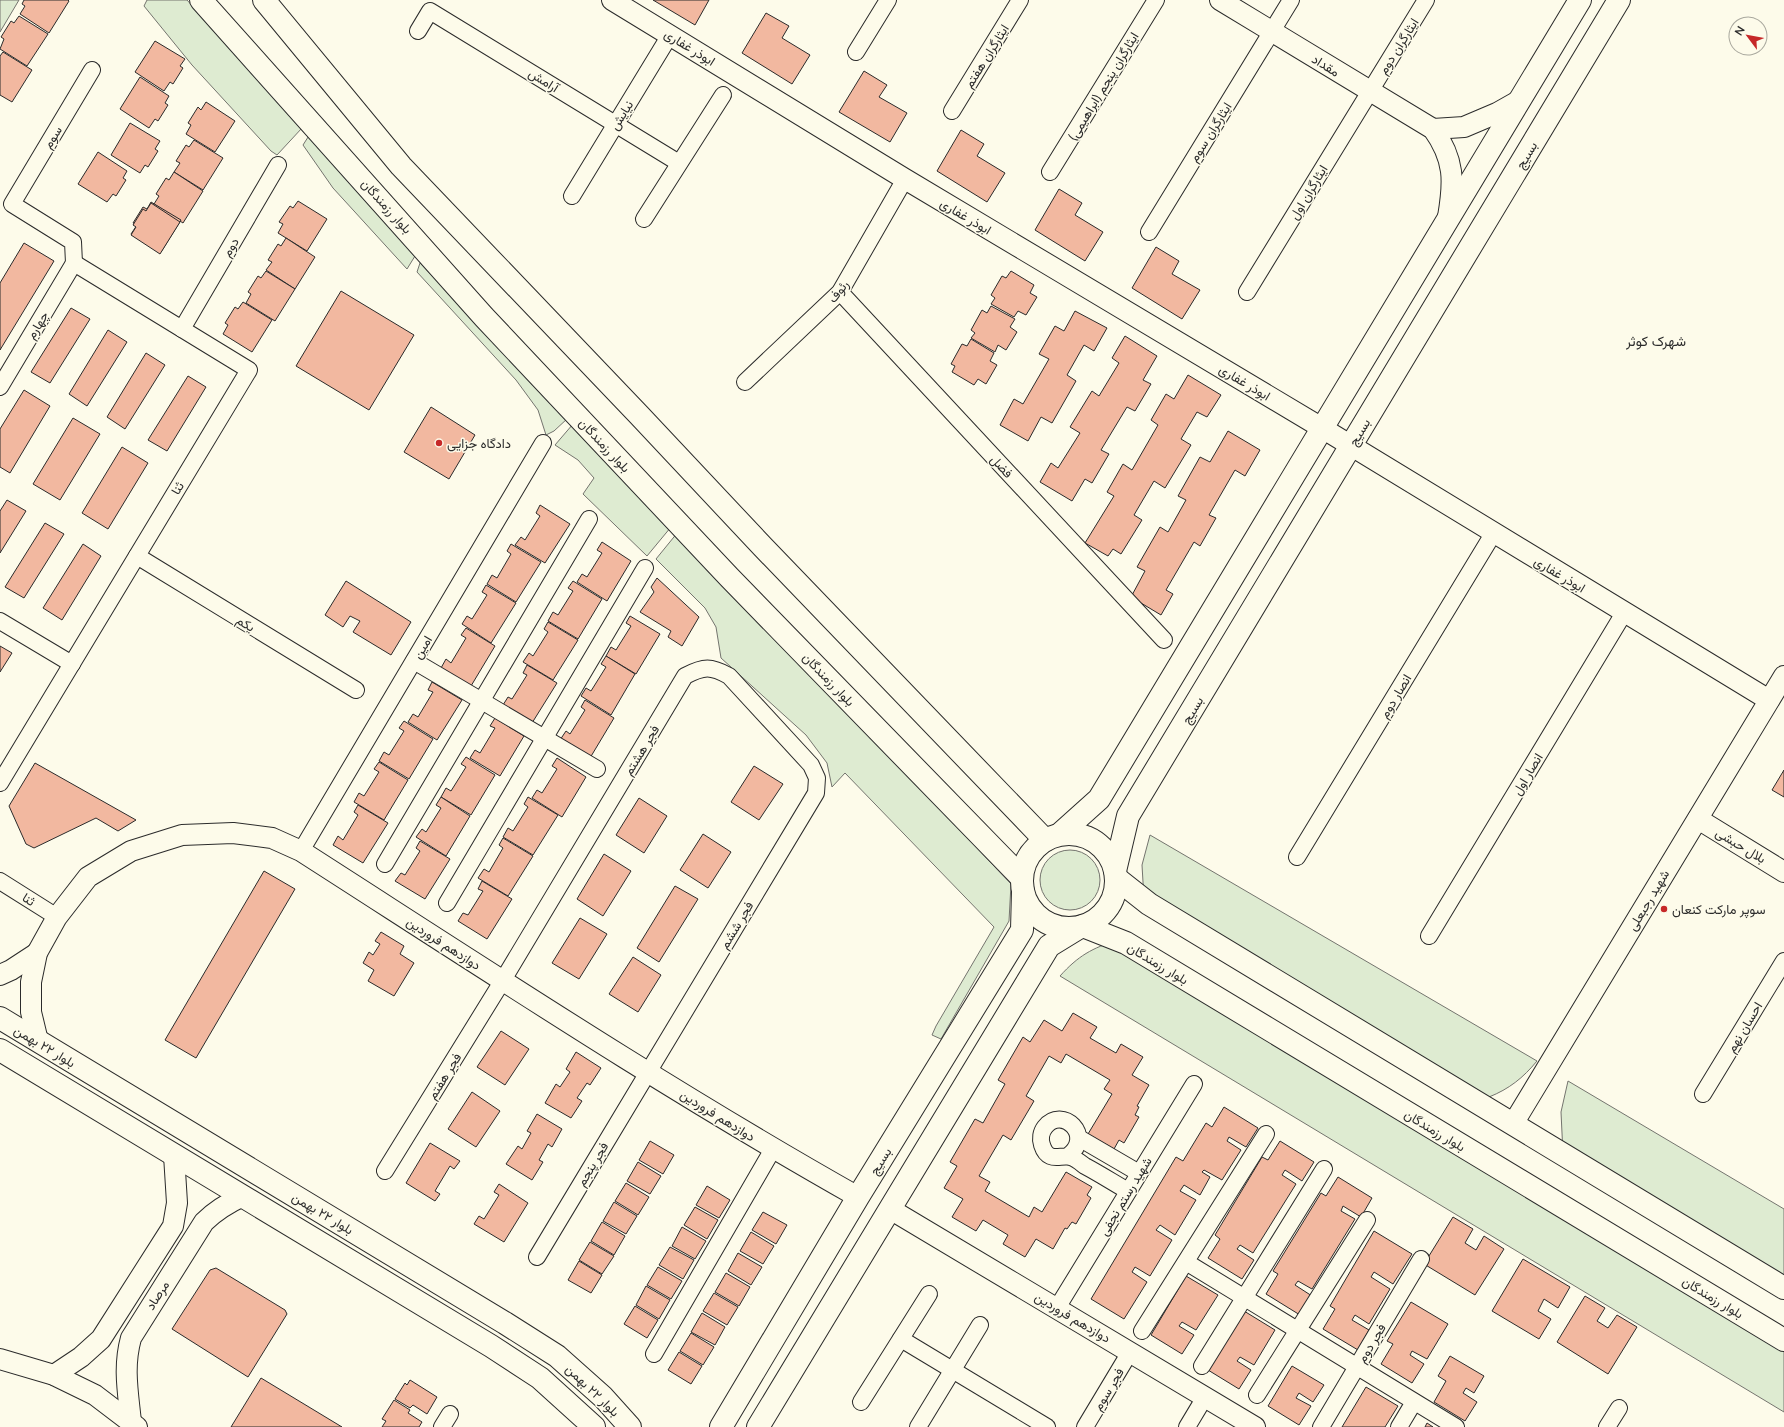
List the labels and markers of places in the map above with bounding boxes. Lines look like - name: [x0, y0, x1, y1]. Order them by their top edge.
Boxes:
- place label: دادگاه جزایی: [447, 435, 511, 452]
- marker: دادگاه جزایی: [434, 438, 444, 448]
- place label: سوپر مارکت کنعان: [1672, 901, 1765, 919]
- marker: سوپر مارکت کنعان: [1659, 904, 1669, 914]

